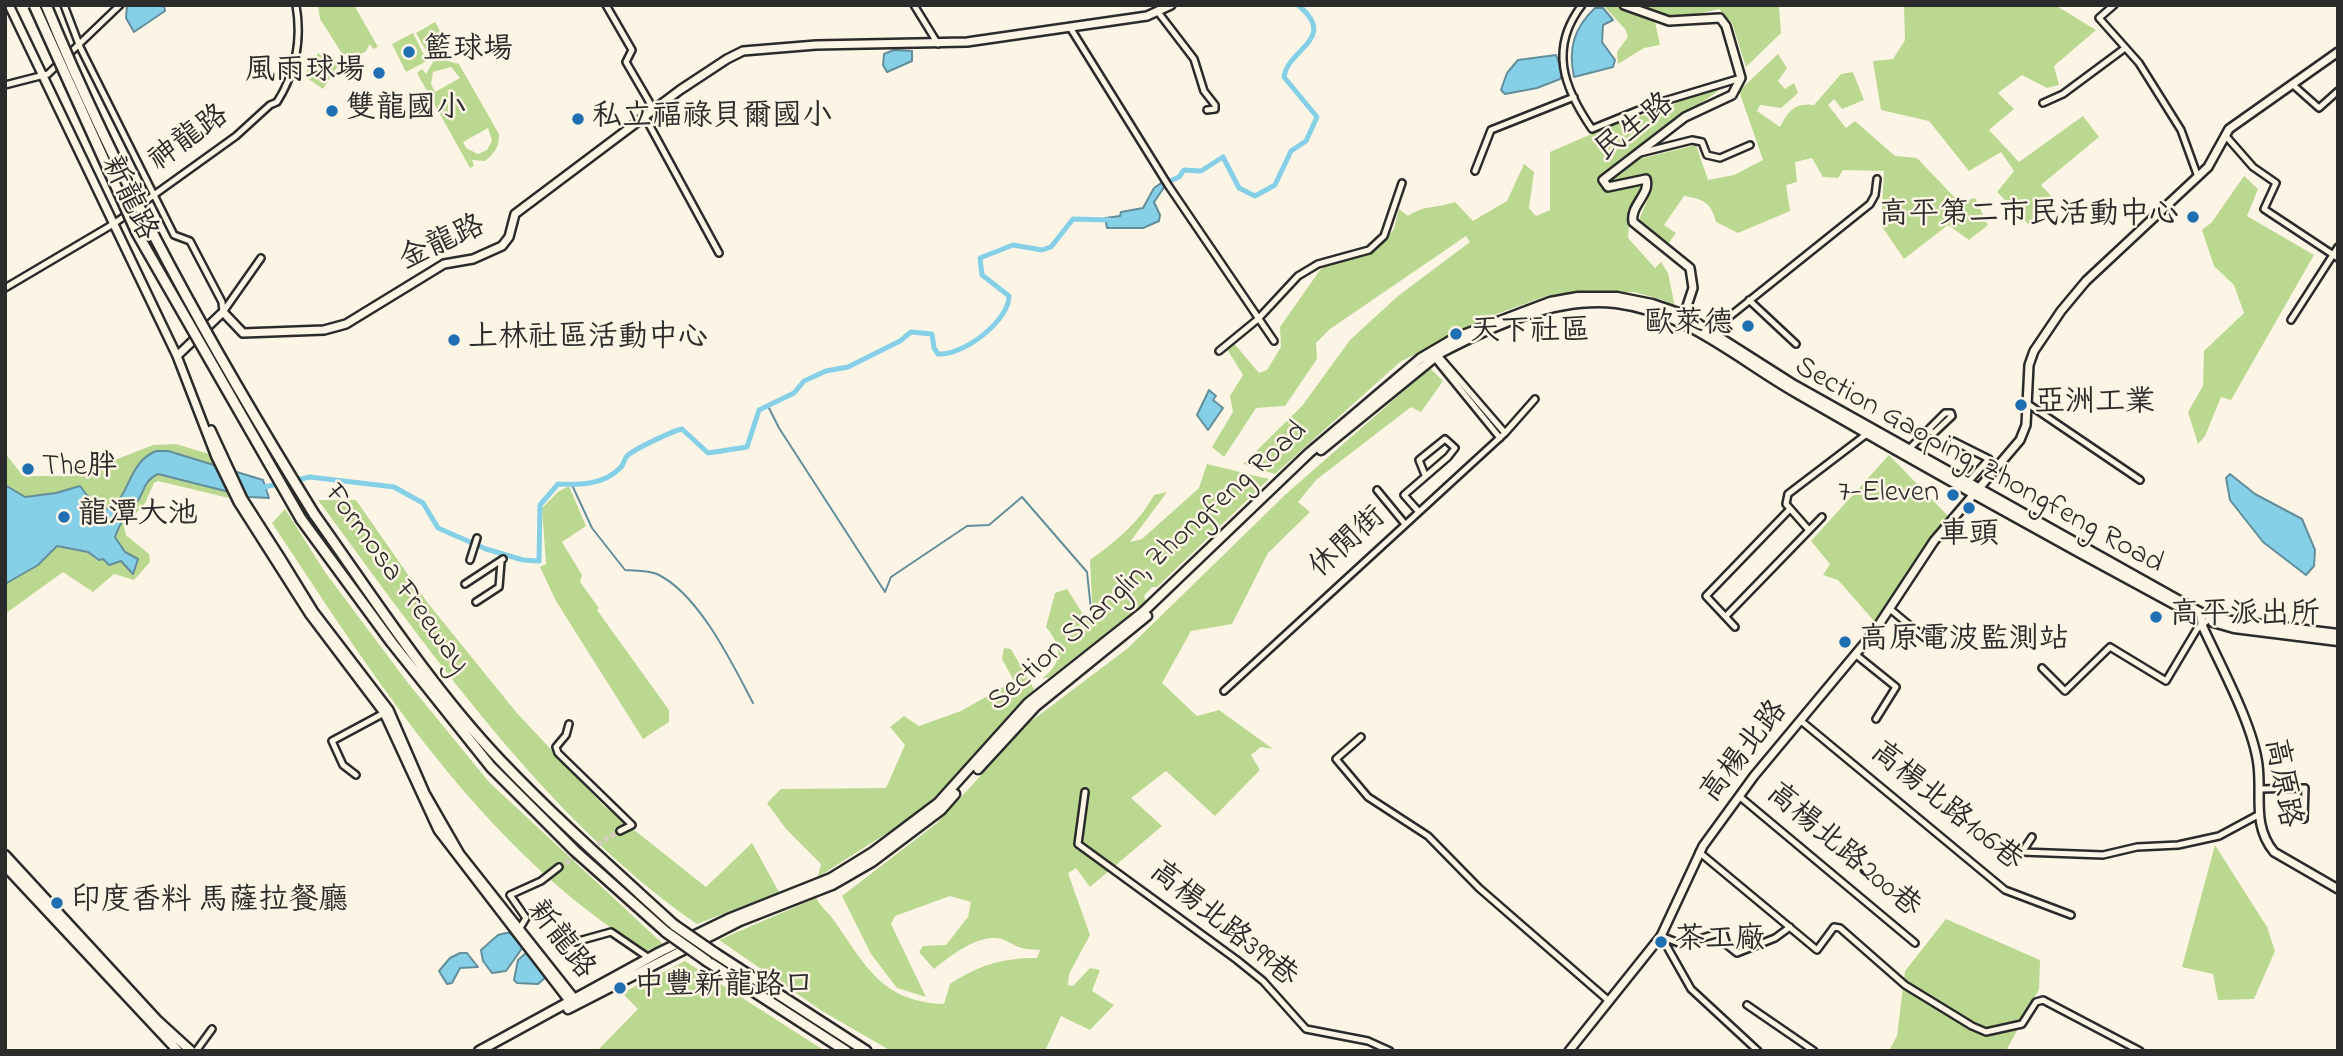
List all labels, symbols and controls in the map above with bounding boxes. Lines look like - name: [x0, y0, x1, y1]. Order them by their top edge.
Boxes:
- place label: 籃球場: [423, 34, 513, 70]
- marker: 籃球場: [401, 44, 417, 60]
- place label: 風雨球場: [245, 55, 365, 91]
- marker: 風雨球場: [371, 65, 387, 81]
- street label: 民生路: [1589, 87, 1683, 171]
- place label: 雙龍國小: [346, 93, 466, 129]
- street label: 神龍路: [143, 99, 237, 181]
- place label: 私立福祿貝爾國小: [592, 101, 832, 137]
- marker: 雙龍國小: [324, 103, 340, 119]
- marker: 私立福祿貝爾國小: [570, 111, 586, 127]
- street label: 新龍路: [91, 151, 163, 247]
- place label: 高平第二市民活動中心: [1879, 199, 2179, 235]
- marker: 高平第二市民活動中心: [2185, 209, 2201, 225]
- street label: 金龍路: [395, 210, 491, 280]
- place label: 歐萊德: [1644, 308, 1734, 344]
- place label: 天下社區: [1470, 316, 1590, 352]
- marker: 歐萊德: [1740, 318, 1756, 334]
- place label: 上林社區活動中心: [468, 322, 708, 358]
- marker: 天下社區: [1448, 326, 1464, 342]
- marker: 上林社區活動中心: [446, 332, 462, 348]
- street label: Section Gaoping, Zhongfeng Road: [1787, 350, 2169, 584]
- place label: 亞洲工業: [2035, 387, 2155, 423]
- marker: 亞洲工業: [2013, 397, 2029, 413]
- street label: Section Shanglin, Zhongfeng Road: [982, 415, 1316, 721]
- place label: The胖: [42, 451, 117, 487]
- marker: The胖: [20, 461, 36, 477]
- place label: 7-Eleven: [1838, 477, 1939, 513]
- street label: Formosa Freeway: [314, 478, 476, 682]
- marker: 7-Eleven: [1945, 487, 1961, 503]
- place label: 龍潭大池: [78, 499, 198, 535]
- marker: 車頭: [1961, 500, 1977, 516]
- street label: 休閒街: [1304, 501, 1394, 587]
- marker: 龍潭大池: [56, 509, 72, 525]
- place label: 車頭: [1939, 519, 1999, 555]
- place label: 高平派出所: [2170, 599, 2320, 635]
- marker: 高平派出所: [2148, 609, 2164, 625]
- place label: 高原電波監測站: [1859, 624, 2069, 660]
- marker: 高原電波監測站: [1837, 634, 1853, 650]
- street label: 高楊北路: [1695, 695, 1797, 811]
- street label: 高楊北路106巷: [1862, 736, 2028, 880]
- street label: 高原路: [2254, 736, 2306, 830]
- street label: 高楊北路200巷: [1757, 777, 1927, 927]
- street label: 高楊北路399巷: [1141, 855, 1303, 997]
- place label: 印度香料 馬薩拉餐廳: [71, 885, 348, 921]
- street label: 新龍路: [517, 894, 601, 988]
- marker: 印度香料 馬薩拉餐廳: [49, 895, 65, 911]
- place label: 茶工廠: [1675, 924, 1765, 960]
- marker: 茶工廠: [1653, 934, 1669, 950]
- place label: 中豐新龍路口: [634, 970, 814, 1006]
- marker: 中豐新龍路口: [612, 980, 628, 996]

